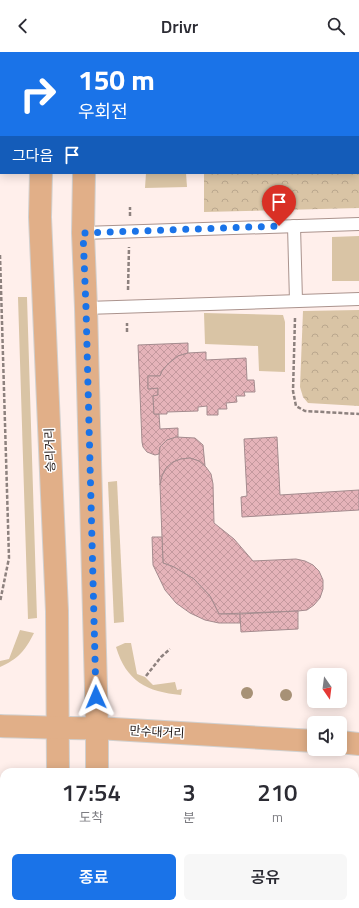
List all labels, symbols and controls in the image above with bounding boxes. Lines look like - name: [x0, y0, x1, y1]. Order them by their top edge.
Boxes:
- text: Drivr: [161, 13, 198, 40]
- icon: back: [12, 15, 34, 37]
- icon: search: [325, 15, 347, 37]
- text: 150 m: [78, 58, 155, 101]
- icon: right: [12, 68, 64, 120]
- text: 우회전: [78, 98, 128, 125]
- text: 그다음: [12, 144, 53, 167]
- icon: arrive: [61, 144, 83, 166]
- pin: [262, 185, 296, 226]
- icon: arrive: [268, 191, 290, 213]
- street label: 승리거리: [39, 428, 60, 472]
- north arrow: [307, 668, 347, 708]
- map controls: [307, 668, 347, 756]
- position arrow: [75, 676, 117, 718]
- button: sound: [307, 716, 347, 756]
- street label: 만수대거리: [129, 721, 185, 742]
- text: 17:54: [61, 774, 121, 810]
- text: 3: [182, 774, 196, 810]
- text: 210: [257, 774, 298, 810]
- text: 도착: [79, 807, 103, 827]
- text: 분: [183, 807, 195, 827]
- text: m: [272, 807, 283, 827]
- button: 종료: [12, 854, 176, 900]
- button: 공유: [184, 854, 347, 900]

